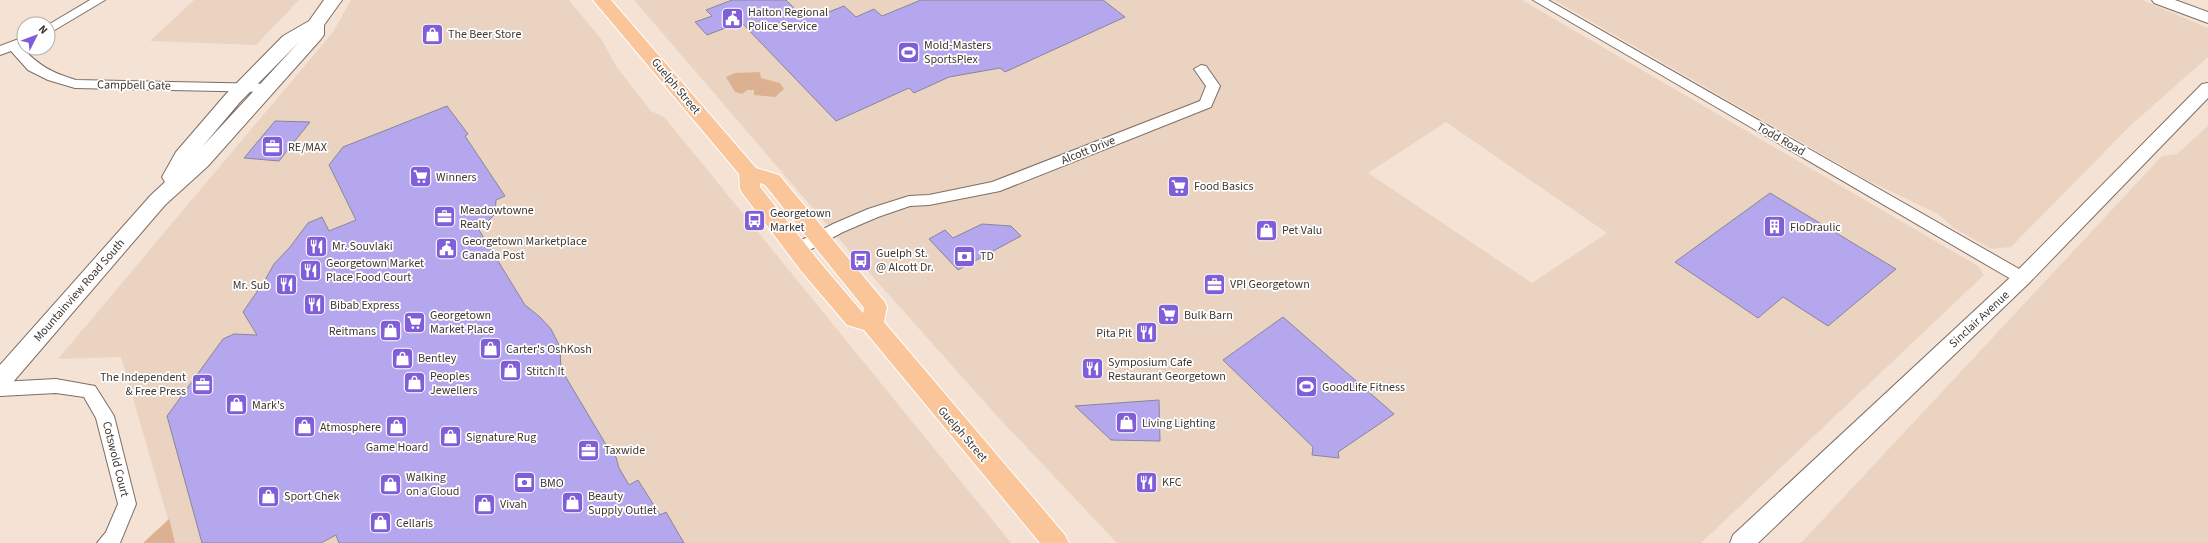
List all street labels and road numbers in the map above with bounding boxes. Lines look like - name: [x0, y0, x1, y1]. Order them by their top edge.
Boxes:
- street label: Guelph Street: [647, 55, 704, 118]
- street label: Campbell Gate: [97, 76, 171, 95]
- street label: Todd Road: [1753, 119, 1808, 160]
- street label: Alcott Drive: [1058, 132, 1118, 169]
- street label: Mountainview Road South: [30, 235, 129, 346]
- street label: Sinclair Avenue: [1945, 287, 2013, 352]
- street label: Guelph Street: [934, 403, 992, 466]
- street label: Cotswold Court: [98, 419, 133, 499]

